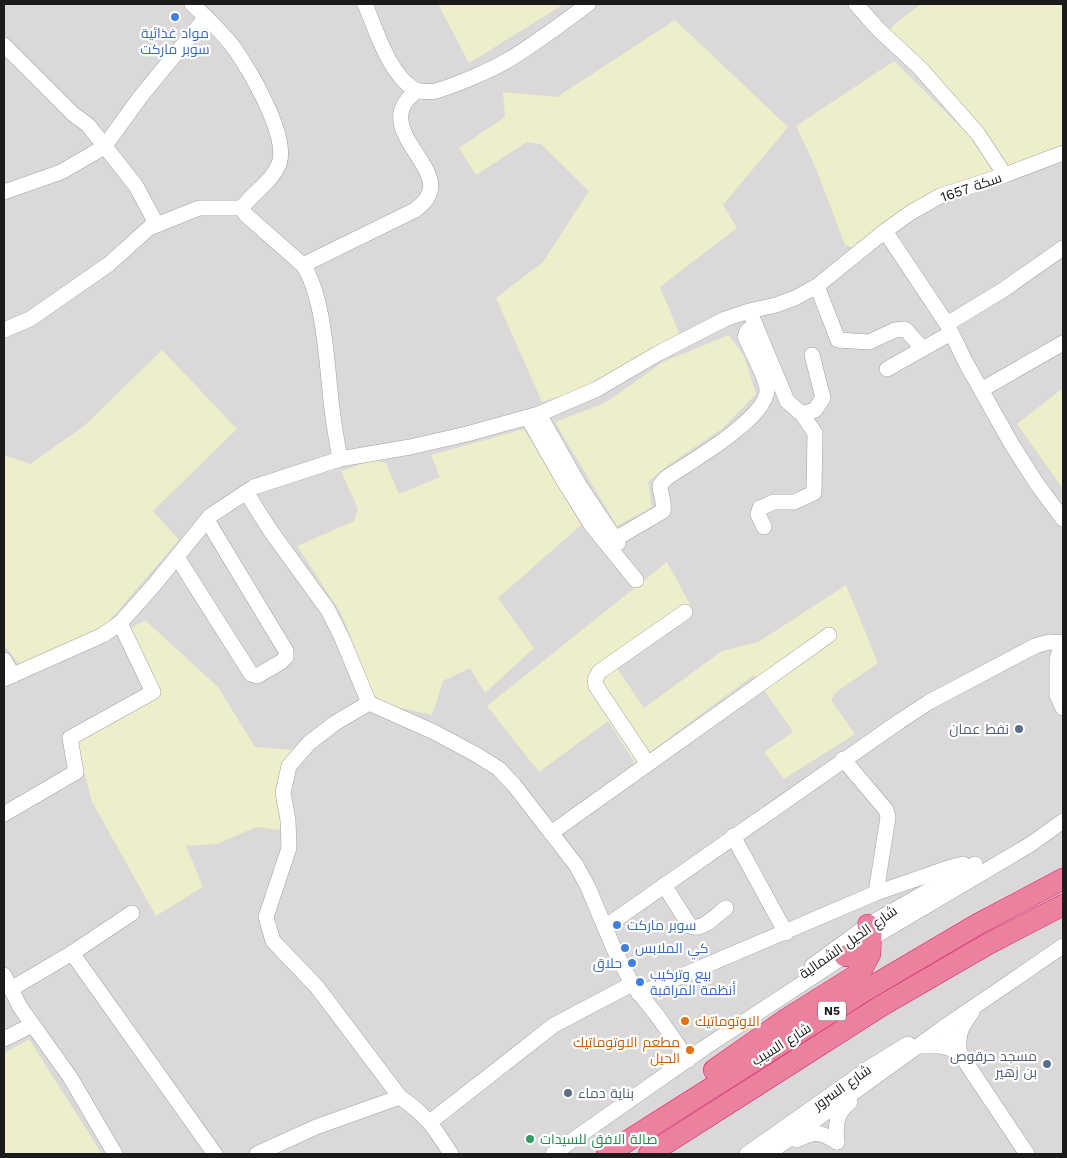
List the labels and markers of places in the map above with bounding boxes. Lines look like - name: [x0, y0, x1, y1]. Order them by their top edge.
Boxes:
- marker: مواد غذائية سوبر ماركت: [169, 11, 181, 23]
- place label: مواد غذائية سوبر ماركت: [140, 25, 210, 57]
- place label: نفط عمان: [949, 721, 1009, 737]
- marker: نفط عمان: [1013, 723, 1025, 735]
- place label: سوبر ماركت: [627, 917, 696, 933]
- marker: سوبر ماركت: [611, 919, 623, 931]
- place label: كي الملابس: [635, 940, 709, 960]
- marker: كي الملابس: [619, 942, 631, 954]
- place label: حلاق: [593, 955, 622, 972]
- marker: حلاق: [626, 957, 638, 969]
- place label: بيع وتركيب أنظمة المراقبة: [650, 966, 736, 998]
- marker: بيع وتركيب أنظمة المراقبة: [634, 976, 646, 988]
- place label: الاوتوماتيك: [695, 1013, 760, 1029]
- marker: الاوتوماتيك: [679, 1015, 691, 1027]
- place label: مطعم الاوتوماتيك الحيل: [573, 1034, 680, 1066]
- marker: مطعم الاوتوماتيك الحيل: [684, 1044, 696, 1056]
- place label: مسجد حرقوص بن زهير: [950, 1048, 1037, 1080]
- marker: مسجد حرقوص بن زهير: [1041, 1058, 1053, 1070]
- place label: بناية دماء: [578, 1085, 634, 1101]
- marker: بناية دماء: [562, 1087, 574, 1099]
- place label: صالة الافق للسيدات: [540, 1131, 658, 1148]
- marker: صالة الافق للسيدات: [524, 1133, 536, 1145]

